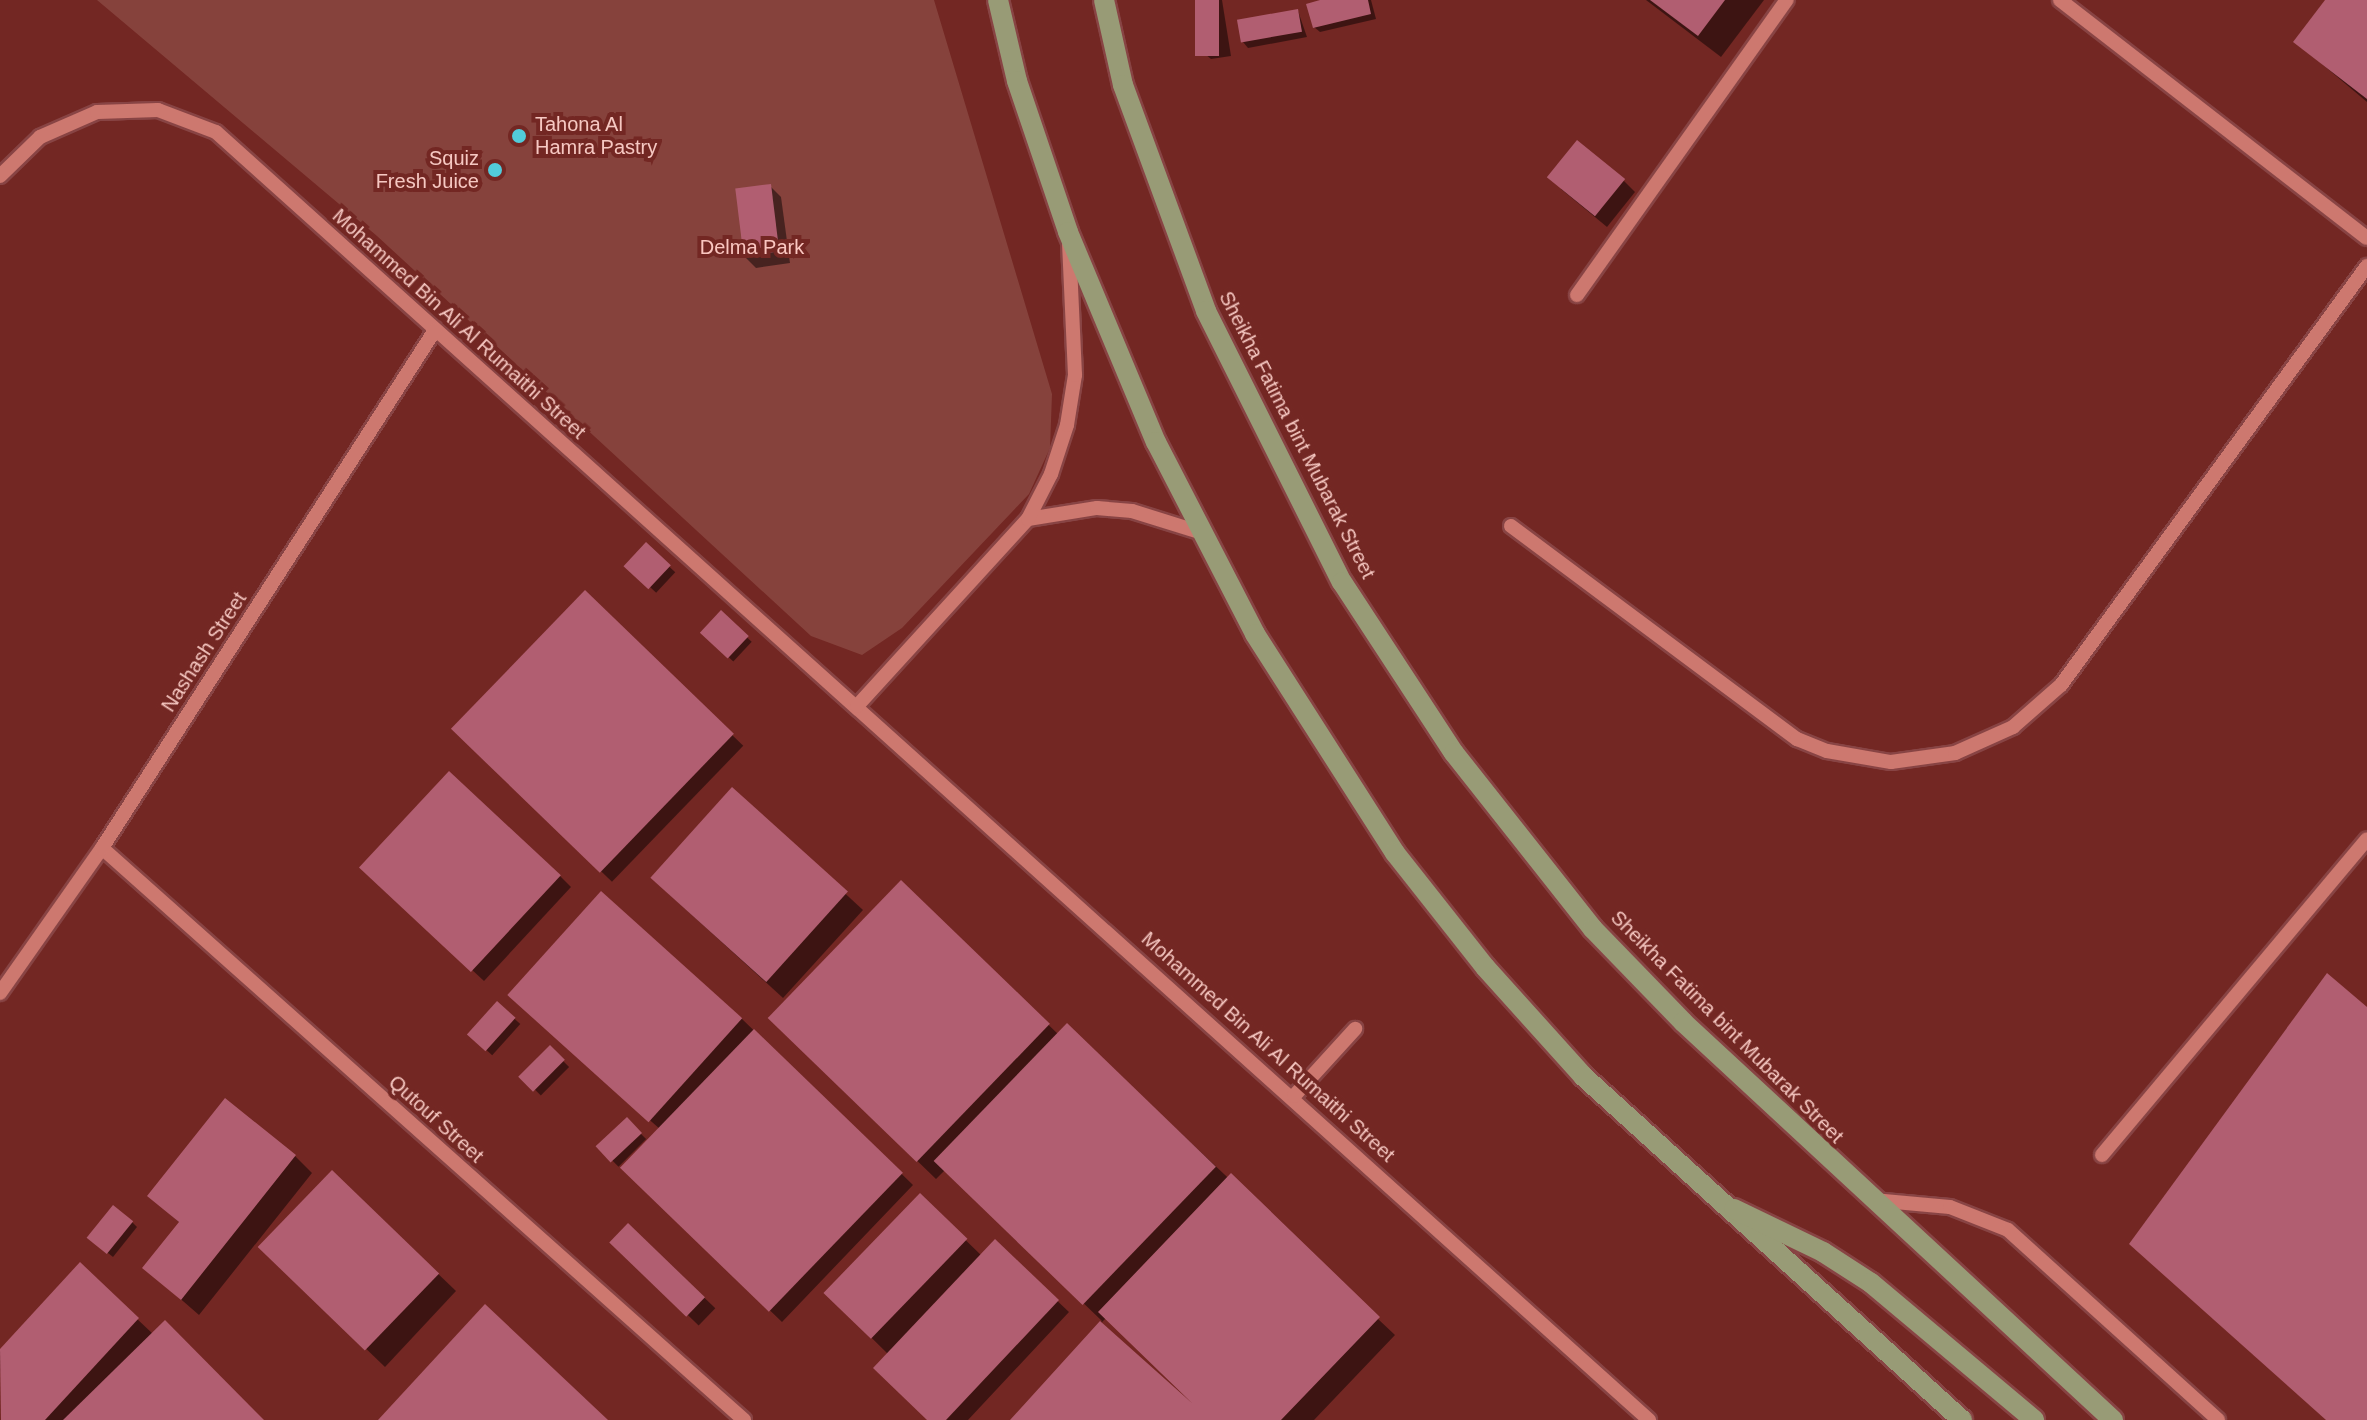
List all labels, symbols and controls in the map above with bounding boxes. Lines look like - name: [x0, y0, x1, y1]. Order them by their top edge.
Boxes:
- place label: Tahona Al Hamra Pastry: [535, 112, 657, 159]
- marker: Tahona Al Hamra Pastry: [510, 127, 528, 145]
- place label: Squiz Fresh Juice: [376, 146, 479, 193]
- marker: Squiz Fresh Juice: [486, 161, 504, 179]
- street label: Mohammed Bin Ali Al Rumaithi Street: [327, 203, 591, 445]
- park label: Delma Park: [700, 235, 804, 259]
- street label: Sheikha Fatima bint Mubarak Street: [1214, 287, 1380, 583]
- street label: Nashash Street: [156, 588, 252, 716]
- street label: Sheikha Fatima bint Mubarak Street: [1606, 906, 1848, 1148]
- street label: Mohammed Bin Ali Al Rumaithi Street: [1136, 926, 1400, 1168]
- street label: Qutouf Street: [384, 1070, 488, 1168]

